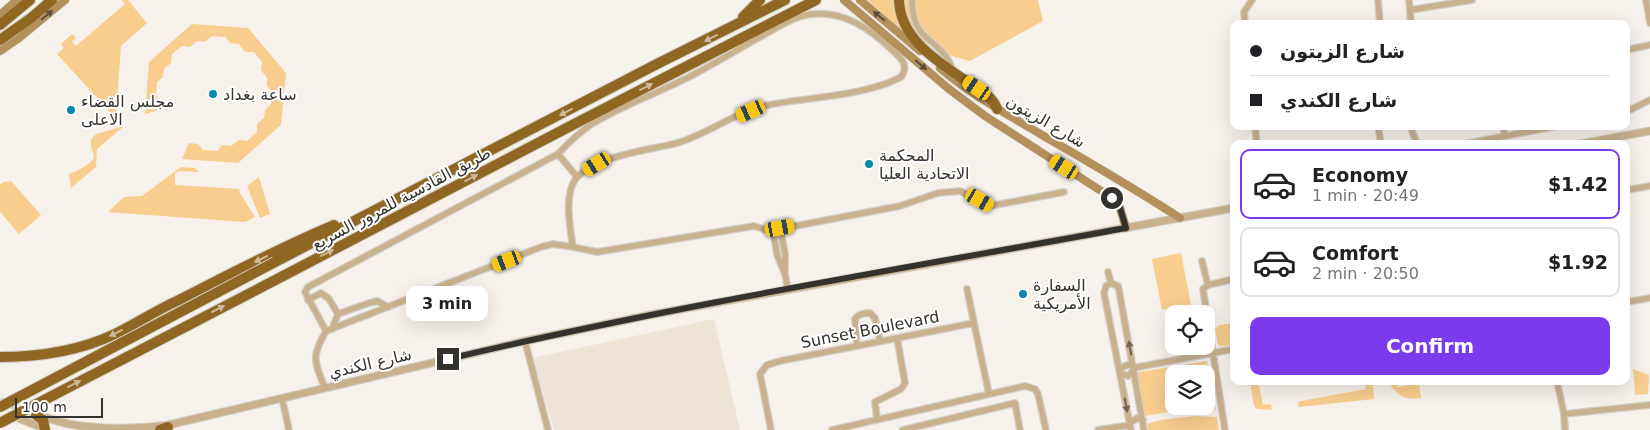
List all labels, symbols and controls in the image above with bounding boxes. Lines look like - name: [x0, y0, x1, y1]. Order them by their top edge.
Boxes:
- one-way arrow: [40, 10, 53, 21]
- one-way arrow: [873, 11, 885, 22]
- one-way arrow: [703, 33, 718, 42]
- text: شارع الزيتون: [1280, 40, 1405, 62]
- one-way arrow: [915, 60, 928, 71]
- car: [960, 73, 993, 103]
- one-way arrow: [639, 83, 653, 91]
- place label: ساعة بغداد: [223, 85, 297, 104]
- marker: ساعة بغداد: [207, 88, 219, 100]
- text: شارع الكندي: [1280, 89, 1397, 111]
- street label: شارع الزيتون: [1002, 91, 1089, 153]
- place label: مجلس القضاء الاعلى: [81, 92, 174, 129]
- car: [734, 98, 767, 124]
- marker: مجلس القضاء الاعلى: [65, 104, 77, 116]
- one-way arrow: [559, 108, 573, 116]
- street label: طريق القادسية للمرور السريع: [309, 143, 494, 255]
- place label: المحكمة الاتحادية العليا: [879, 146, 970, 183]
- car: [580, 150, 613, 178]
- car: [1047, 153, 1080, 181]
- marker: المحكمة الاتحادية العليا: [863, 158, 875, 170]
- icon: car: [1252, 162, 1297, 207]
- text: Economy: [1312, 164, 1408, 186]
- text: $1.42: [1548, 173, 1608, 195]
- one-way arrow: [463, 174, 478, 182]
- car: [963, 186, 996, 214]
- text: 1 min · 20:49: [1312, 186, 1419, 205]
- route start: [1101, 187, 1123, 209]
- car: [763, 218, 796, 238]
- icon: car: [1252, 240, 1297, 285]
- text: Comfort: [1312, 242, 1399, 264]
- one-way arrow: [319, 249, 334, 257]
- car: [490, 249, 523, 273]
- text: $1.92: [1548, 251, 1608, 273]
- one-way arrow: [254, 255, 268, 263]
- text: 2 min · 20:50: [1312, 264, 1419, 283]
- place label: السفارة الأمريكية: [1033, 276, 1091, 314]
- callout: 3 min: [407, 286, 489, 322]
- marker: السفارة الأمريكية: [1017, 288, 1029, 300]
- text: 3 min: [422, 294, 472, 313]
- one-way arrow: [211, 305, 225, 313]
- map controls: [1165, 305, 1215, 415]
- button: locate: [1165, 305, 1215, 355]
- street label: Sunset Boulevard: [799, 307, 941, 352]
- button: Confirm: [1250, 317, 1610, 375]
- one-way arrow: [109, 329, 123, 337]
- one-way arrow: [1125, 339, 1133, 355]
- street label: شارع الكندي: [327, 345, 414, 383]
- route end: [437, 348, 459, 370]
- button: layers: [1165, 365, 1215, 415]
- one-way arrow: [67, 380, 81, 388]
- scale bar: [15, 395, 102, 418]
- one-way arrow: [1122, 397, 1130, 413]
- text: 100 m: [22, 399, 67, 415]

